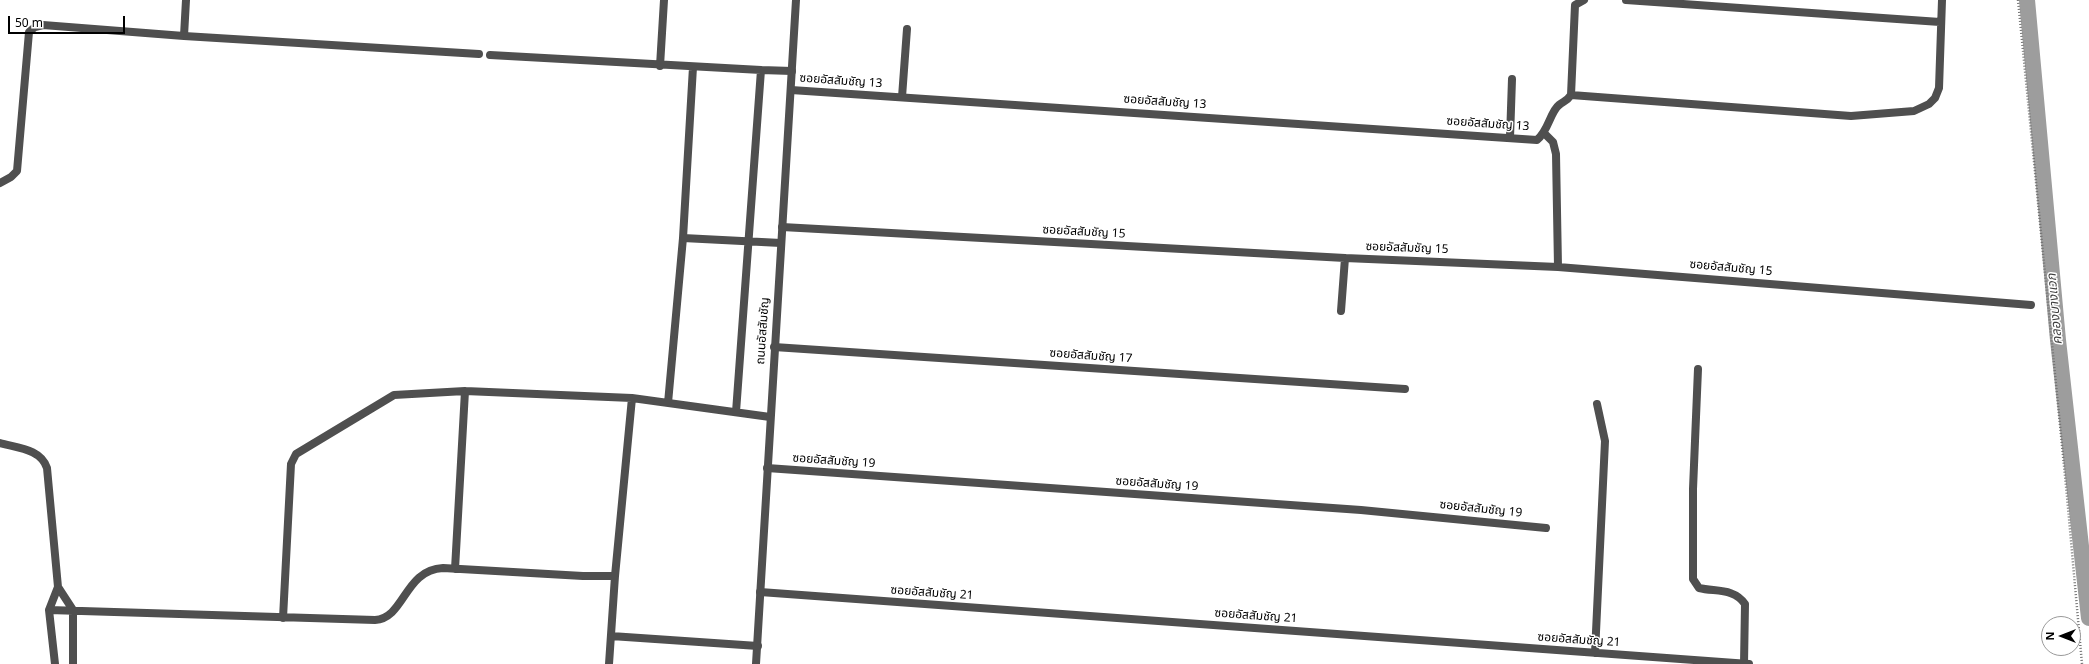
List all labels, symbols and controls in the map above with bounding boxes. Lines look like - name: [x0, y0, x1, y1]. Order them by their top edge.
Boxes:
- scale bar: [10, 8, 127, 34]
- text: 50 m: [15, 14, 43, 31]
- street label: ซอยอัสสัมชัญ 13: [799, 71, 883, 91]
- street label: ซอยอัสสัมชัญ 13: [1123, 92, 1207, 112]
- street label: ซอยอัสสัมชัญ 13: [1446, 114, 1530, 134]
- street label: ซอยอัสสัมชัญ 15: [1042, 223, 1126, 241]
- street label: ซอยอัสสัมชัญ 15: [1365, 239, 1449, 257]
- street label: ซอยอัสสัมชัญ 15: [1689, 257, 1773, 279]
- water label: คลองบางแวก: [2044, 273, 2066, 345]
- street label: ถนนอัสสัมชัญ: [753, 297, 773, 365]
- street label: ซอยอัสสัมชัญ 17: [1049, 346, 1133, 366]
- street label: ซอยอัสสัมชัญ 19: [792, 451, 876, 471]
- street label: ซอยอัสสัมชัญ 19: [1115, 474, 1199, 494]
- street label: ซอยอัสสัมชัญ 19: [1439, 498, 1523, 520]
- street label: ซอยอัสสัมชัญ 21: [890, 583, 974, 603]
- street label: ซอยอัสสัมชัญ 21: [1214, 606, 1298, 626]
- north arrow: [2041, 616, 2081, 656]
- street label: ซอยอัสสัมชัญ 21: [1537, 630, 1621, 650]
- text: N: [2042, 632, 2057, 640]

